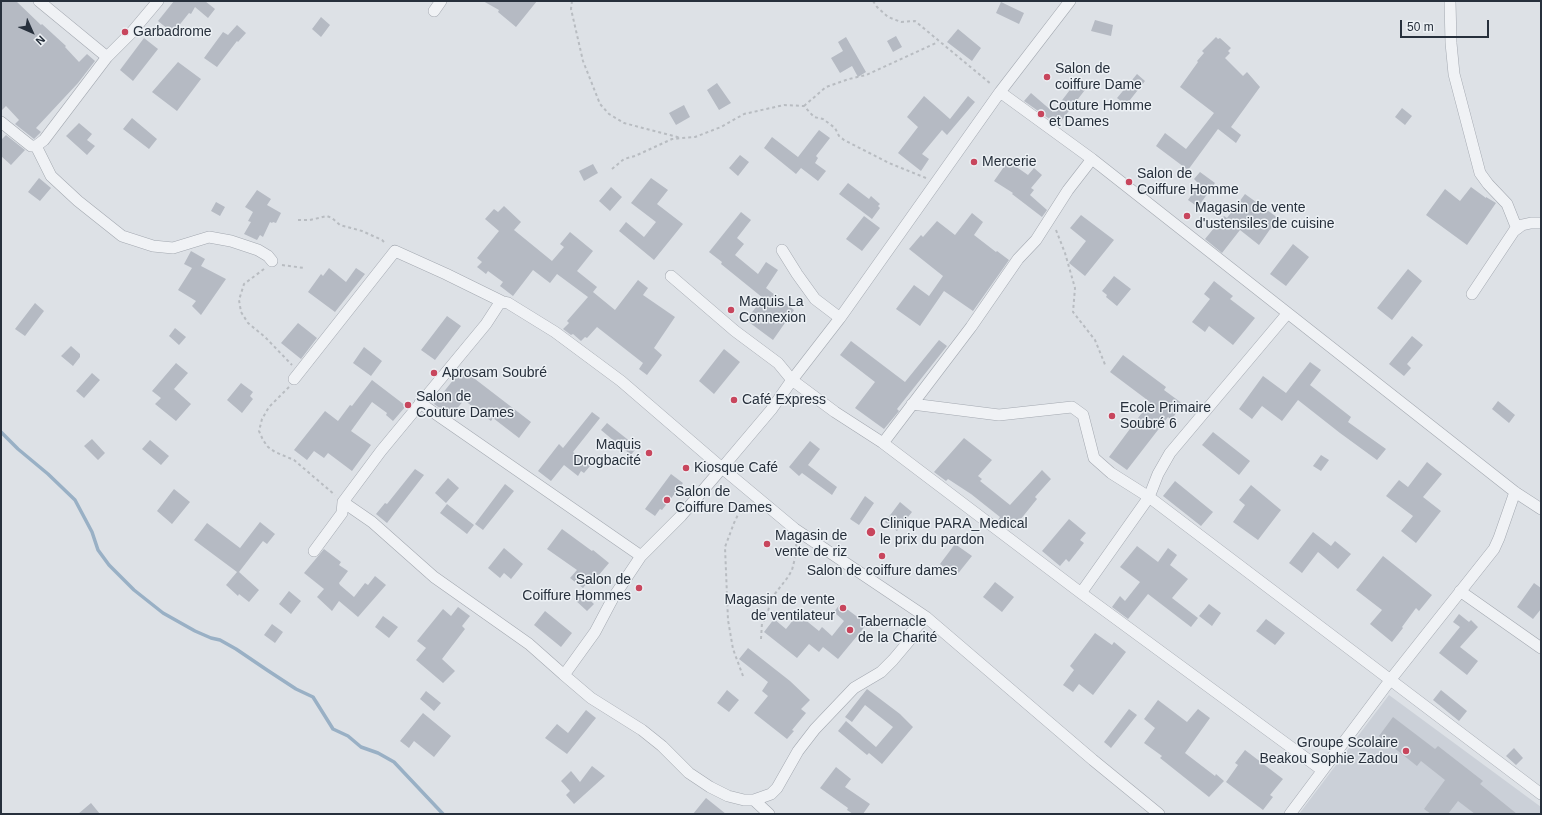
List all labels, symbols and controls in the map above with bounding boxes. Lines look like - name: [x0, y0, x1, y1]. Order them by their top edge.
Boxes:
- north arrow: [12, 12, 52, 52]
- scale bar: [1402, 12, 1491, 38]
- text: 50 m: [1407, 20, 1434, 34]
- place label: Garbadrome: [133, 24, 212, 40]
- marker: Garbadrome: [120, 27, 130, 37]
- text: N: [33, 33, 48, 48]
- place label: Salon de coiffure Dame: [1055, 61, 1142, 94]
- marker: Salon de coiffure Dame: [1042, 72, 1052, 82]
- place label: Couture Homme et Dames: [1049, 98, 1152, 130]
- marker: Couture Homme et Dames: [1036, 109, 1046, 119]
- place label: Mercerie: [982, 154, 1036, 170]
- marker: Mercerie: [969, 157, 979, 167]
- place label: Salon de Coiffure Homme: [1137, 166, 1239, 198]
- marker: Salon de Coiffure Homme: [1124, 177, 1134, 187]
- place label: Magasin de vente d'ustensiles de cuisine: [1195, 200, 1335, 232]
- marker: Magasin de vente d'ustensiles de cuisine: [1182, 211, 1192, 221]
- place label: Maquis La Connexion: [739, 294, 806, 326]
- marker: Maquis La Connexion: [726, 305, 736, 315]
- place label: Aprosam Soubré: [442, 365, 547, 381]
- marker: Aprosam Soubré: [429, 368, 439, 378]
- place label: Salon de Couture Dames: [416, 389, 514, 422]
- place label: Café Express: [742, 392, 826, 408]
- marker: Café Express: [729, 395, 739, 405]
- marker: Salon de Couture Dames: [403, 400, 413, 410]
- place label: Ecole Primaire Soubré 6: [1120, 400, 1211, 432]
- marker: Ecole Primaire Soubré 6: [1107, 411, 1117, 421]
- place label: Maquis Drogbacité: [573, 437, 641, 470]
- marker: Maquis Drogbacité: [644, 448, 654, 458]
- place label: Kiosque Café: [694, 460, 778, 476]
- marker: Kiosque Café: [681, 463, 691, 473]
- place label: Salon de Coiffure Dames: [675, 484, 772, 516]
- marker: Salon de Coiffure Dames: [662, 495, 672, 505]
- place label: Clinique PARA_Medical le prix du pardon: [880, 516, 1028, 548]
- marker: Clinique PARA_Medical le prix du pardon: [865, 526, 877, 538]
- place label: Magasin de vente de riz: [775, 528, 847, 560]
- marker: Magasin de vente de riz: [762, 539, 772, 549]
- marker: Salon de coiffure dames: [877, 551, 887, 561]
- place label: Salon de coiffure dames: [807, 563, 957, 579]
- place label: Salon de Coiffure Hommes: [522, 572, 631, 604]
- marker: Salon de Coiffure Hommes: [634, 583, 644, 593]
- place label: Magasin de vente de ventilateur: [724, 592, 835, 624]
- marker: Magasin de vente de ventilateur: [838, 603, 848, 613]
- place label: Tabernacle de la Charité: [858, 614, 937, 646]
- marker: Tabernacle de la Charité: [845, 625, 855, 635]
- place label: Groupe Scolaire Beakou Sophie Zadou: [1259, 735, 1398, 768]
- marker: Groupe Scolaire Beakou Sophie Zadou: [1401, 746, 1411, 756]

